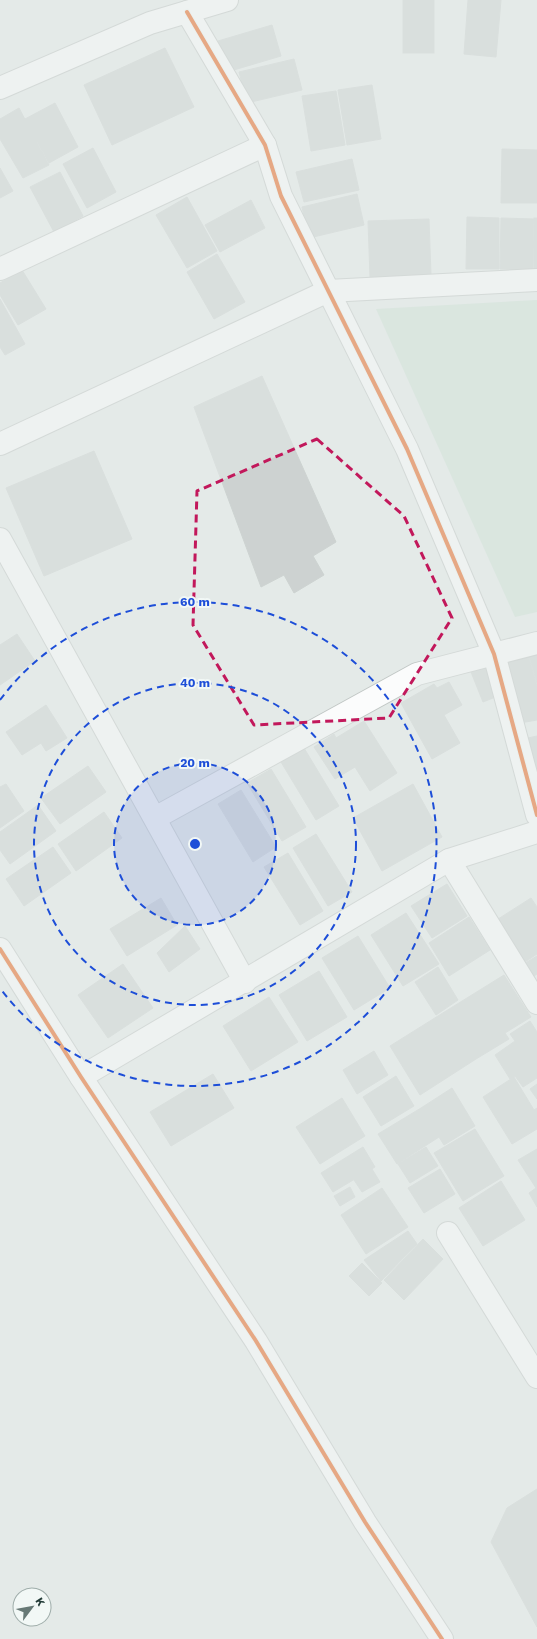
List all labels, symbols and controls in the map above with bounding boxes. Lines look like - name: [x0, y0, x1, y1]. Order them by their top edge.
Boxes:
- text: 60 m: [180, 595, 210, 609]
- text: 40 m: [180, 676, 210, 690]
- text: 20 m: [180, 756, 210, 770]
- centre of rings: [188, 837, 202, 851]
- north arrow: [12, 1587, 52, 1627]
- text: K: [33, 1595, 48, 1609]

